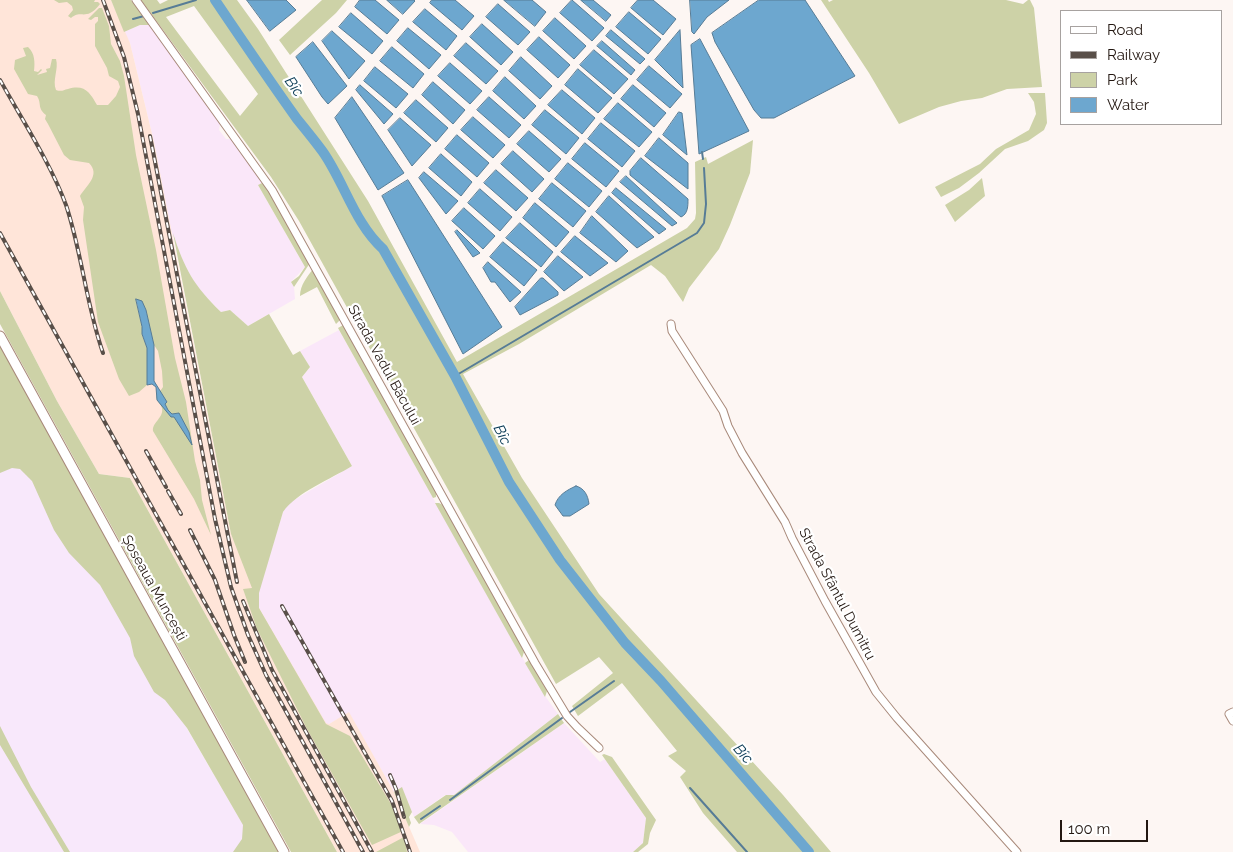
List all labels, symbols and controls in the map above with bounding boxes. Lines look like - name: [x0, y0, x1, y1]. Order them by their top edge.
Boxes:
- legend: [1060, 10, 1223, 125]
- text: Road: [1107, 21, 1143, 39]
- text: Railway: [1107, 46, 1160, 64]
- text: Park: [1107, 71, 1138, 89]
- water label: Bîc: [281, 73, 307, 101]
- text: Water: [1107, 96, 1149, 114]
- street label: Strada Vadul Bâcului: [344, 302, 424, 428]
- water label: Bîc: [489, 422, 515, 448]
- street label: Strada Sfântul Dumitru: [795, 525, 879, 663]
- street label: Șoseaua Muncești: [118, 532, 190, 644]
- water label: Bîc: [729, 740, 757, 768]
- scale bar: [1063, 810, 1150, 842]
- text: 100 m: [1068, 820, 1110, 838]

